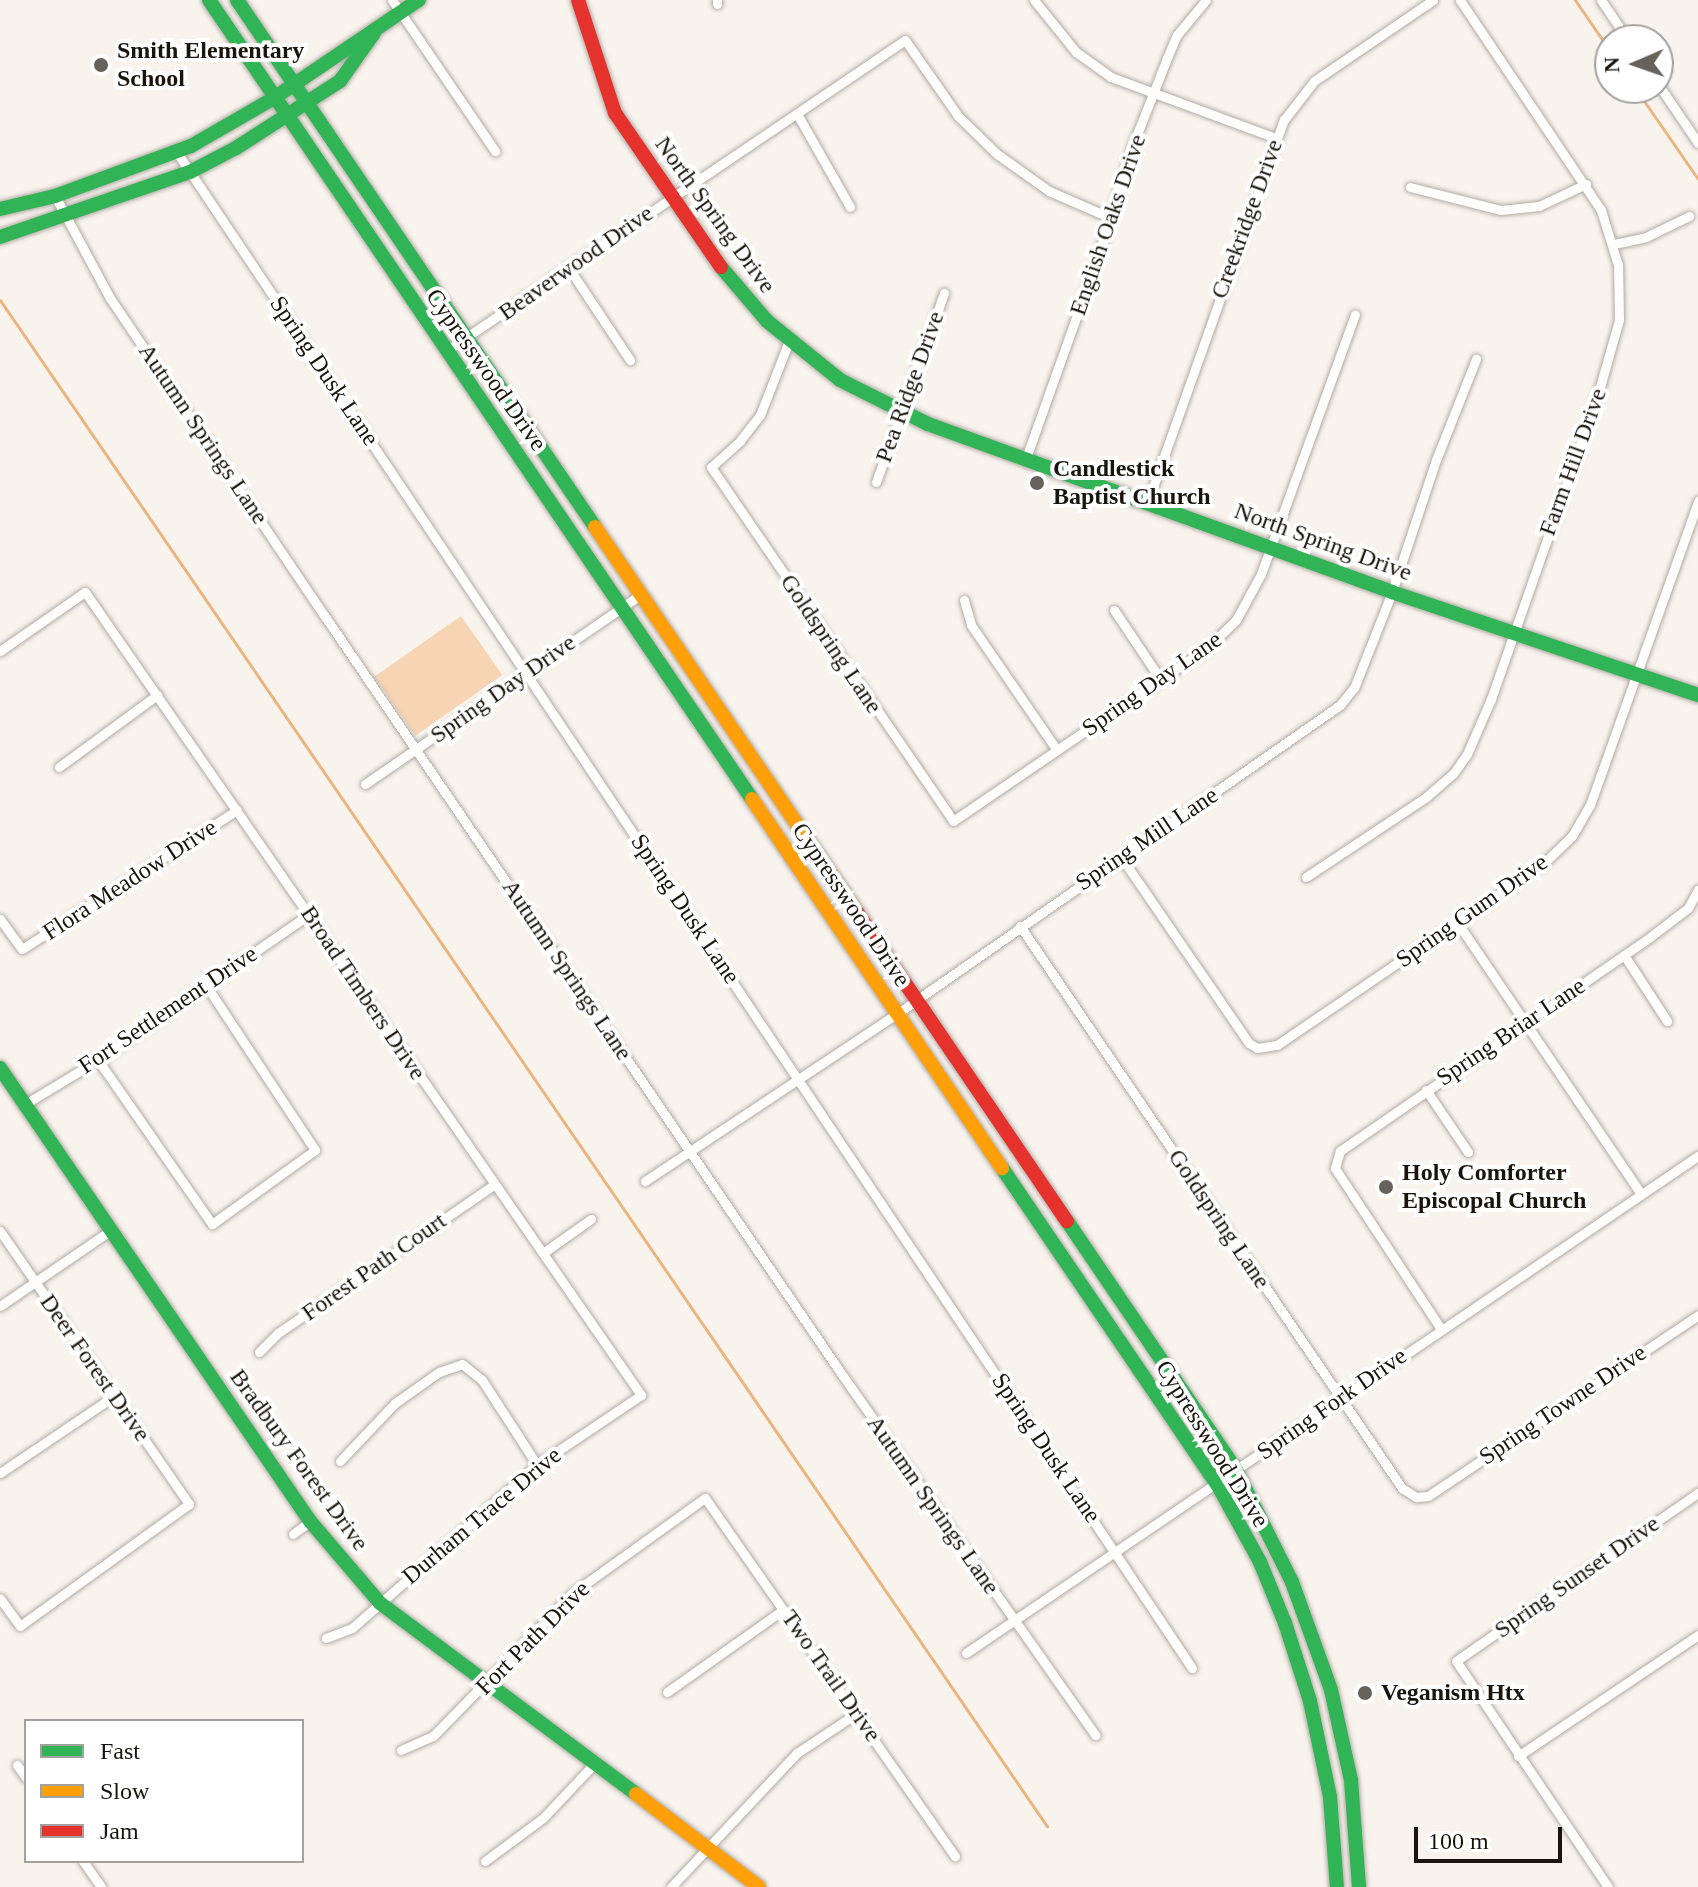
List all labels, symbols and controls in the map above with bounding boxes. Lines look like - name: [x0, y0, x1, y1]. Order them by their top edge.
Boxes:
- north arrow: [1594, 24, 1674, 104]
- place label: Smith Elementary School: [117, 37, 304, 93]
- marker: Smith Elementary School: [92, 56, 110, 74]
- text: N: [1599, 56, 1624, 73]
- street label: North Spring Drive: [648, 131, 782, 299]
- street label: English Oaks Drive: [1064, 131, 1152, 319]
- street label: Creekridge Drive: [1205, 135, 1289, 303]
- street label: Beaverwood Drive: [493, 199, 659, 327]
- street label: Cypresswood Drive: [419, 283, 553, 457]
- street label: Spring Dusk Lane: [263, 291, 385, 451]
- street label: Pea Ridge Drive: [869, 308, 951, 466]
- street label: Autumn Springs Lane: [132, 338, 274, 530]
- street label: Farm Hill Drive: [1533, 384, 1613, 540]
- place label: Candlestick Baptist Church: [1053, 455, 1211, 511]
- marker: Candlestick Baptist Church: [1028, 474, 1046, 492]
- street label: North Spring Drive: [1230, 497, 1416, 587]
- street label: Goldspring Lane: [774, 569, 888, 719]
- street label: Spring Day Lane: [1077, 625, 1227, 743]
- street label: Spring Day Drive: [425, 628, 581, 750]
- street label: Spring Mill Lane: [1070, 781, 1224, 897]
- street label: Flora Meadow Drive: [38, 813, 222, 947]
- street label: Cypresswood Drive: [786, 818, 916, 992]
- street label: Spring Dusk Lane: [624, 829, 746, 989]
- street label: Spring Gum Drive: [1391, 848, 1553, 974]
- street label: Autumn Springs Lane: [496, 874, 638, 1066]
- street label: Broad Timbers Drive: [294, 900, 432, 1086]
- street label: Fort Settlement Drive: [73, 940, 263, 1080]
- street label: Spring Briar Lane: [1431, 972, 1591, 1092]
- street label: Goldspring Lane: [1162, 1144, 1276, 1294]
- place label: Holy Comforter Episcopal Church: [1402, 1159, 1586, 1215]
- marker: Holy Comforter Episcopal Church: [1377, 1178, 1395, 1196]
- street label: Forest Path Court: [296, 1207, 452, 1327]
- street label: Deer Forest Drive: [34, 1289, 156, 1447]
- street label: Spring Towne Drive: [1474, 1338, 1652, 1472]
- street label: Spring Fork Drive: [1252, 1342, 1412, 1466]
- street label: Cypresswood Drive: [1149, 1355, 1275, 1533]
- street label: Bradbury Forest Drive: [223, 1364, 375, 1556]
- street label: Spring Dusk Lane: [985, 1368, 1107, 1528]
- street label: Autumn Springs Lane: [860, 1410, 1006, 1600]
- street label: Durham Trace Drive: [397, 1441, 567, 1591]
- street label: Spring Sunset Drive: [1489, 1509, 1665, 1645]
- street label: Fort Path Drive: [470, 1575, 596, 1701]
- street label: Two Trail Drive: [775, 1604, 887, 1748]
- place label: Veganism Htx: [1381, 1679, 1525, 1707]
- marker: Veganism Htx: [1356, 1684, 1374, 1702]
- legend: [24, 1719, 304, 1863]
- text: Fast: [100, 1738, 140, 1764]
- text: Slow: [100, 1778, 149, 1804]
- scale bar: [1418, 1811, 1566, 1861]
- text: Jam: [100, 1818, 139, 1844]
- text: 100 m: [1428, 1828, 1489, 1854]

